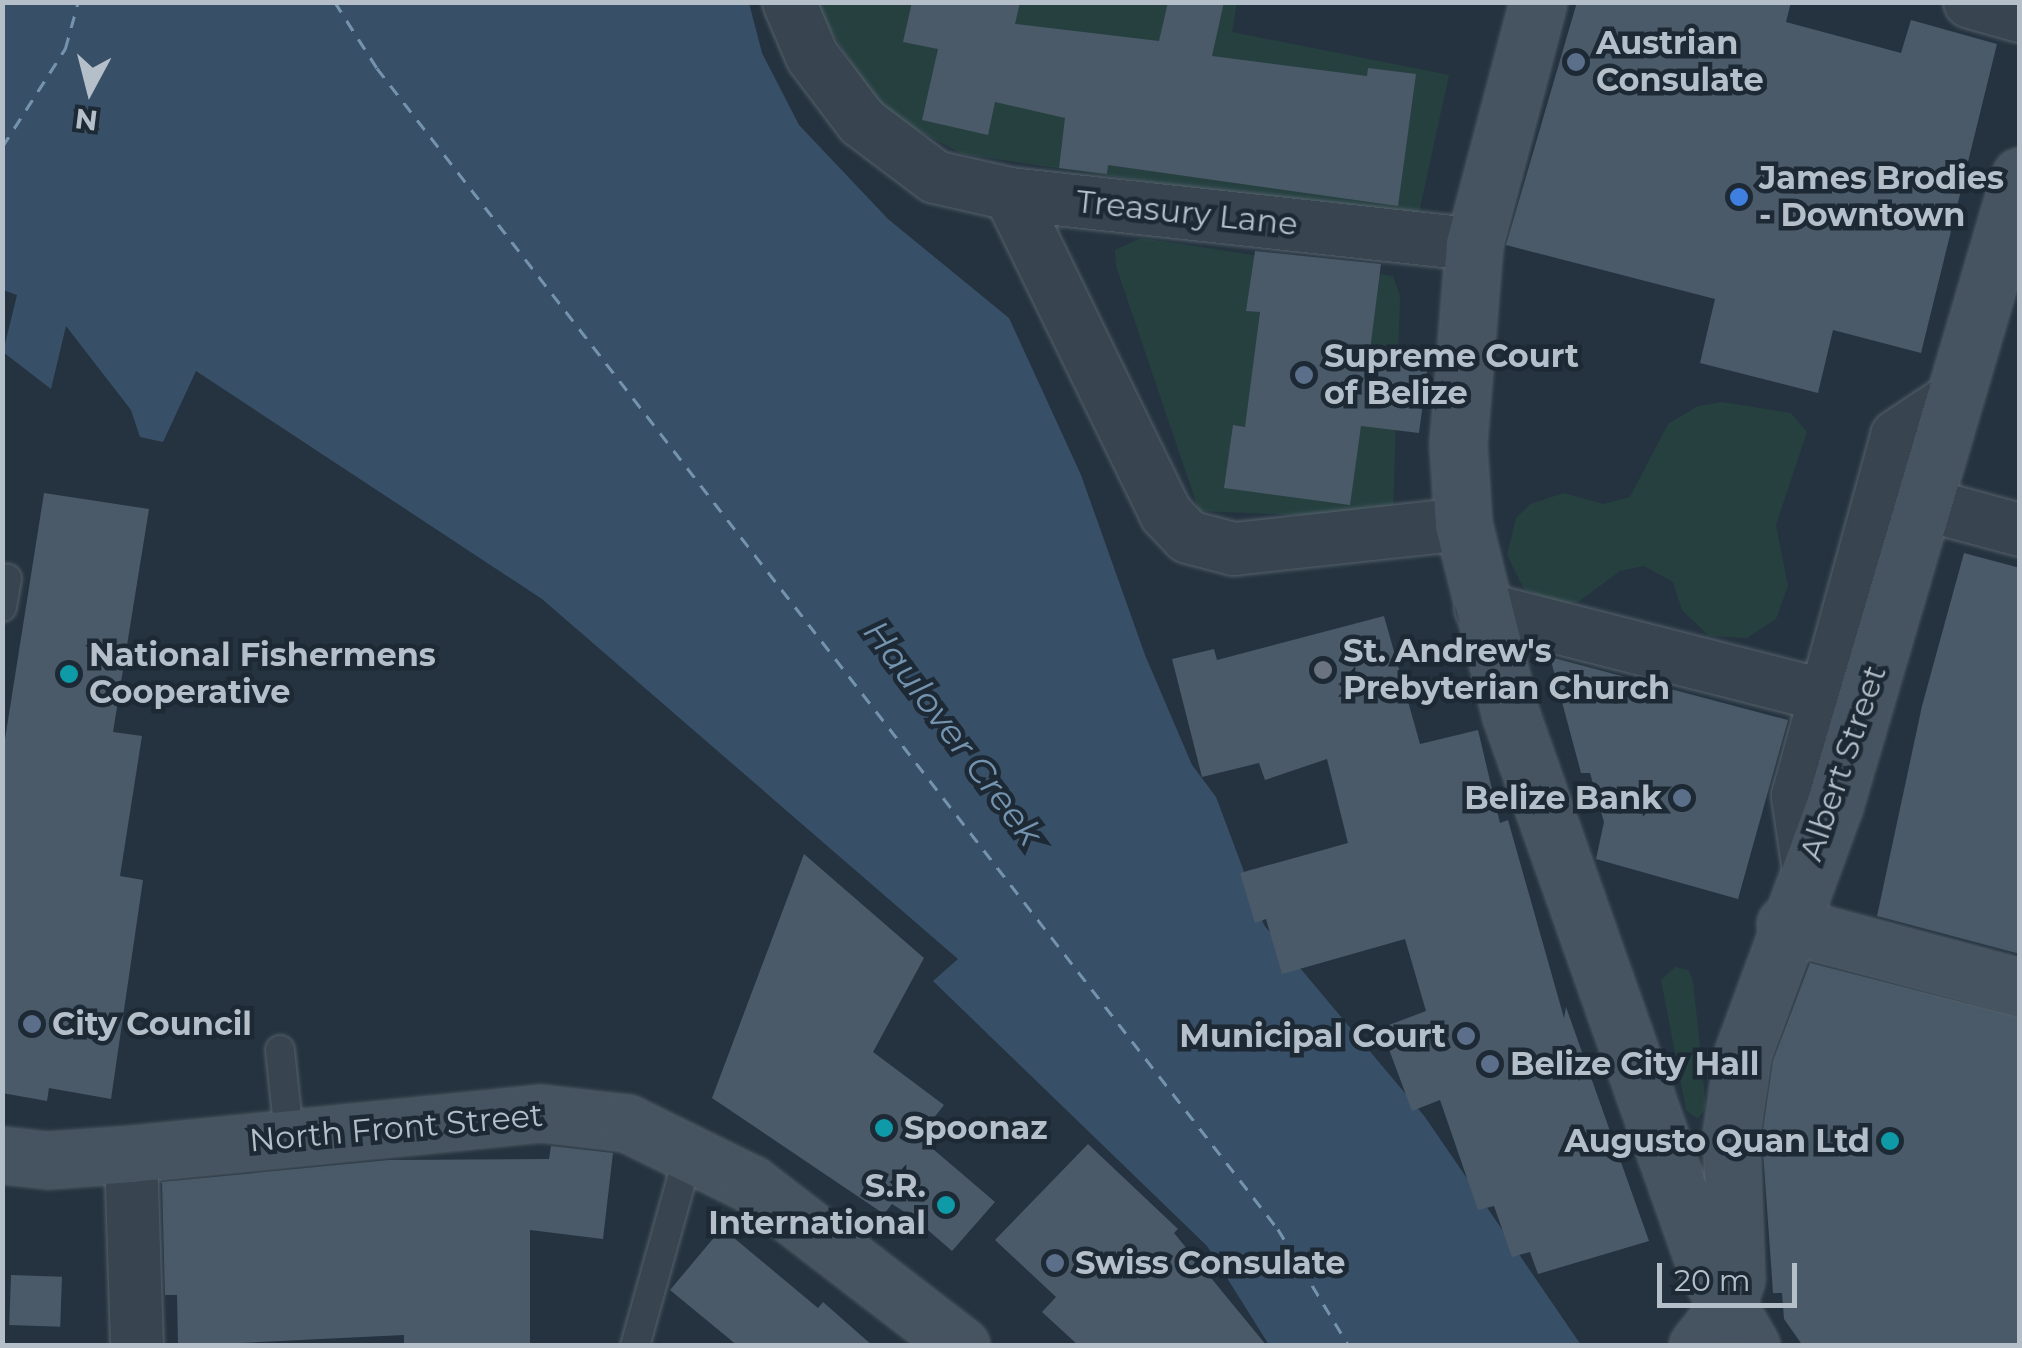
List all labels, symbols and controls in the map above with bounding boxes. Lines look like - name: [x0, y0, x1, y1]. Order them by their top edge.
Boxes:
- place label: Austrian Consulate: [1596, 25, 1764, 100]
- north arrow: [40, 40, 140, 140]
- marker: Austrian Consulate: [1565, 51, 1587, 73]
- text: N: [73, 102, 100, 138]
- place label: James Brodies - Downtown: [1759, 160, 2004, 235]
- street label: Treasury Lane: [1074, 182, 1300, 244]
- marker: James Brodies - Downtown: [1728, 186, 1750, 208]
- place label: Supreme Court of Belize: [1324, 338, 1579, 413]
- marker: Supreme Court of Belize: [1293, 364, 1315, 386]
- water label: Haulover Creek: [855, 612, 1051, 854]
- place label: St. Andrew's Prebyterian Church: [1343, 633, 1670, 708]
- place label: National Fishermens Cooperative: [89, 637, 436, 712]
- marker: St. Andrew's Prebyterian Church: [1312, 659, 1334, 681]
- street label: Albert Street: [1792, 660, 1894, 866]
- marker: National Fishermens Cooperative: [58, 663, 80, 685]
- place label: Belize Bank: [1464, 779, 1662, 817]
- marker: Belize Bank: [1671, 787, 1693, 809]
- place label: City Council: [52, 1005, 252, 1043]
- marker: City Council: [21, 1013, 43, 1035]
- place label: Municipal Court: [1179, 1017, 1446, 1055]
- marker: Municipal Court: [1455, 1025, 1477, 1047]
- place label: Belize City Hall: [1510, 1045, 1759, 1083]
- marker: Belize City Hall: [1479, 1053, 1501, 1075]
- street label: North Front Street: [248, 1096, 544, 1160]
- place label: Spoonaz: [904, 1109, 1048, 1147]
- marker: Spoonaz: [873, 1117, 895, 1139]
- place label: Augusto Quan Ltd: [1564, 1122, 1870, 1160]
- marker: Augusto Quan Ltd: [1879, 1130, 1901, 1152]
- place label: S.R. International: [708, 1168, 926, 1243]
- marker: S.R. International: [935, 1194, 957, 1216]
- scale bar: [1662, 1243, 1802, 1305]
- place label: Swiss Consulate: [1075, 1244, 1345, 1282]
- marker: Swiss Consulate: [1044, 1252, 1066, 1274]
- text: 20 m: [1674, 1262, 1751, 1299]

